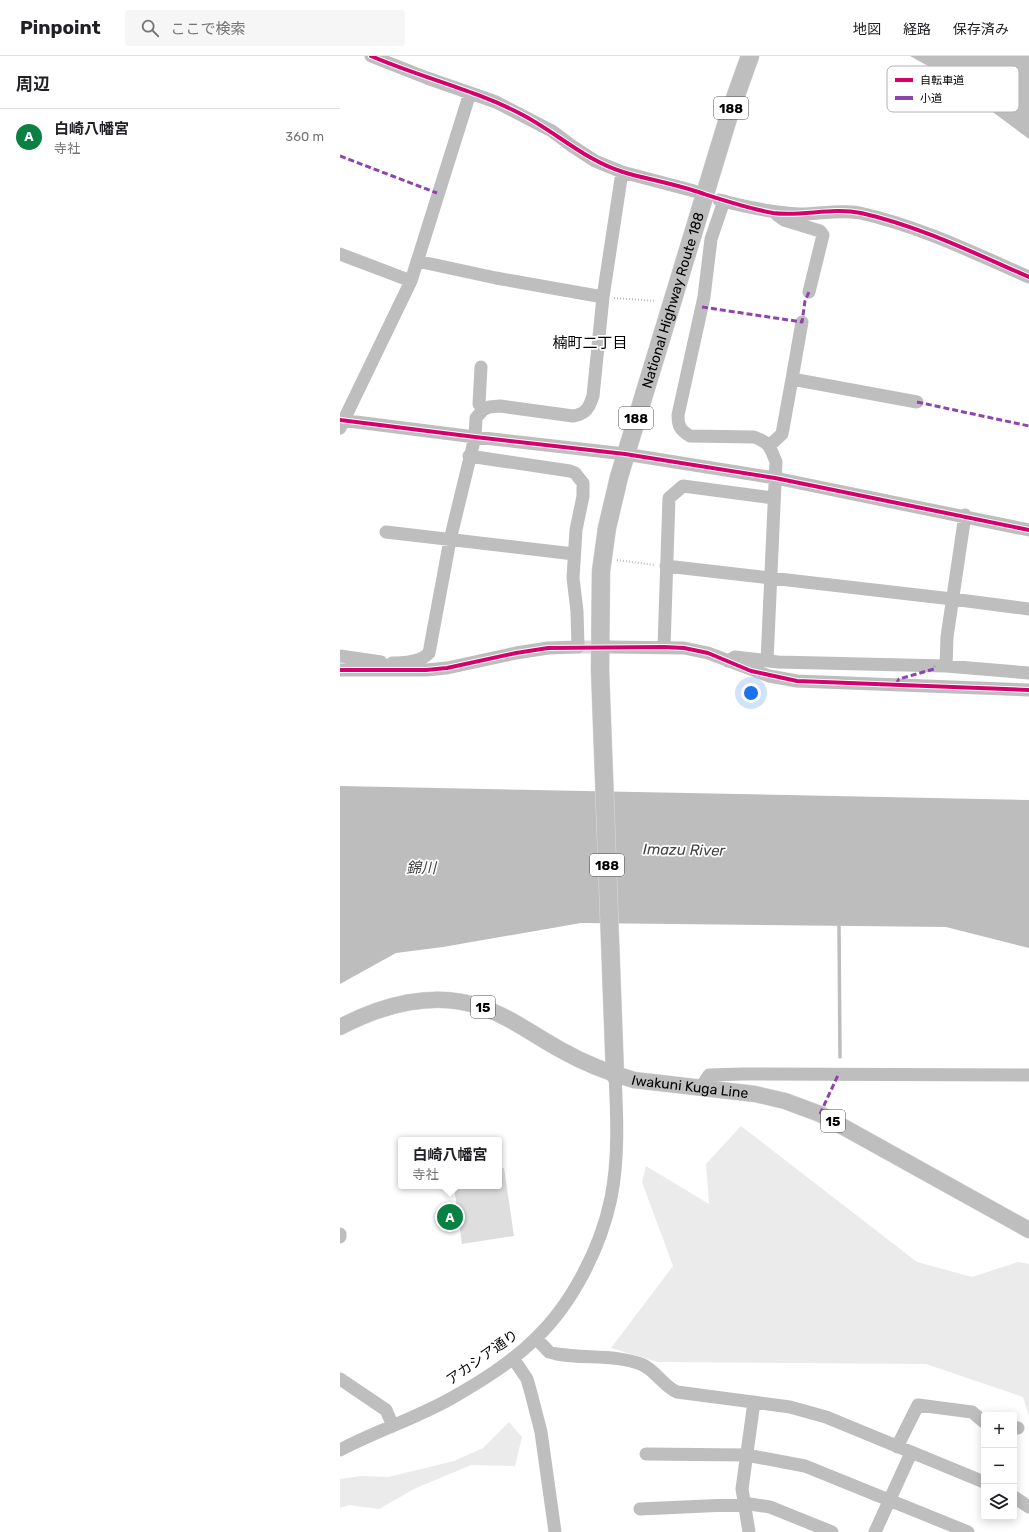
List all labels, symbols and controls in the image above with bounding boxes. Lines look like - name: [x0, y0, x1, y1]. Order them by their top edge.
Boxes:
- search box: [125, 10, 405, 46]
- text: Pinpoint: [20, 16, 101, 39]
- icon: search: [139, 17, 161, 39]
- text: ここで検索: [171, 20, 246, 38]
- text: 地図: [853, 21, 881, 38]
- text: 経路: [903, 21, 931, 38]
- text: 保存済み: [953, 21, 1009, 38]
- legend: [887, 66, 1019, 112]
- text: 周辺: [16, 74, 50, 94]
- text: 自転車道: [920, 74, 964, 87]
- text: 小道: [920, 92, 942, 105]
- road number: 188: [714, 97, 748, 119]
- text: 白崎八幡宮: [54, 120, 129, 138]
- text: A: [24, 129, 34, 144]
- text: 360 m: [285, 129, 324, 144]
- text: 寺社: [54, 141, 80, 156]
- street label: National Highway Route 188: [639, 210, 708, 390]
- district label: 楠町二丁目: [552, 334, 628, 352]
- road number: 188: [619, 407, 653, 429]
- your location: [741, 683, 761, 703]
- water label: Imazu River: [643, 840, 727, 860]
- road number: 188: [590, 854, 624, 876]
- water label: 錦川: [406, 859, 438, 877]
- road number: 15: [471, 996, 495, 1018]
- street label: Iwakuni Kuga Line: [629, 1072, 749, 1102]
- road number: 15: [821, 1110, 845, 1132]
- popup: [398, 1137, 502, 1189]
- text: 白崎八幡宮: [412, 1146, 488, 1164]
- text: 寺社: [412, 1167, 439, 1182]
- pin: A: [437, 1202, 463, 1232]
- street label: アカシア通り: [443, 1326, 522, 1388]
- map controls: [981, 1412, 1017, 1520]
- button: +: [981, 1412, 1017, 1448]
- button: −: [981, 1448, 1017, 1484]
- button: layers: [981, 1484, 1017, 1520]

